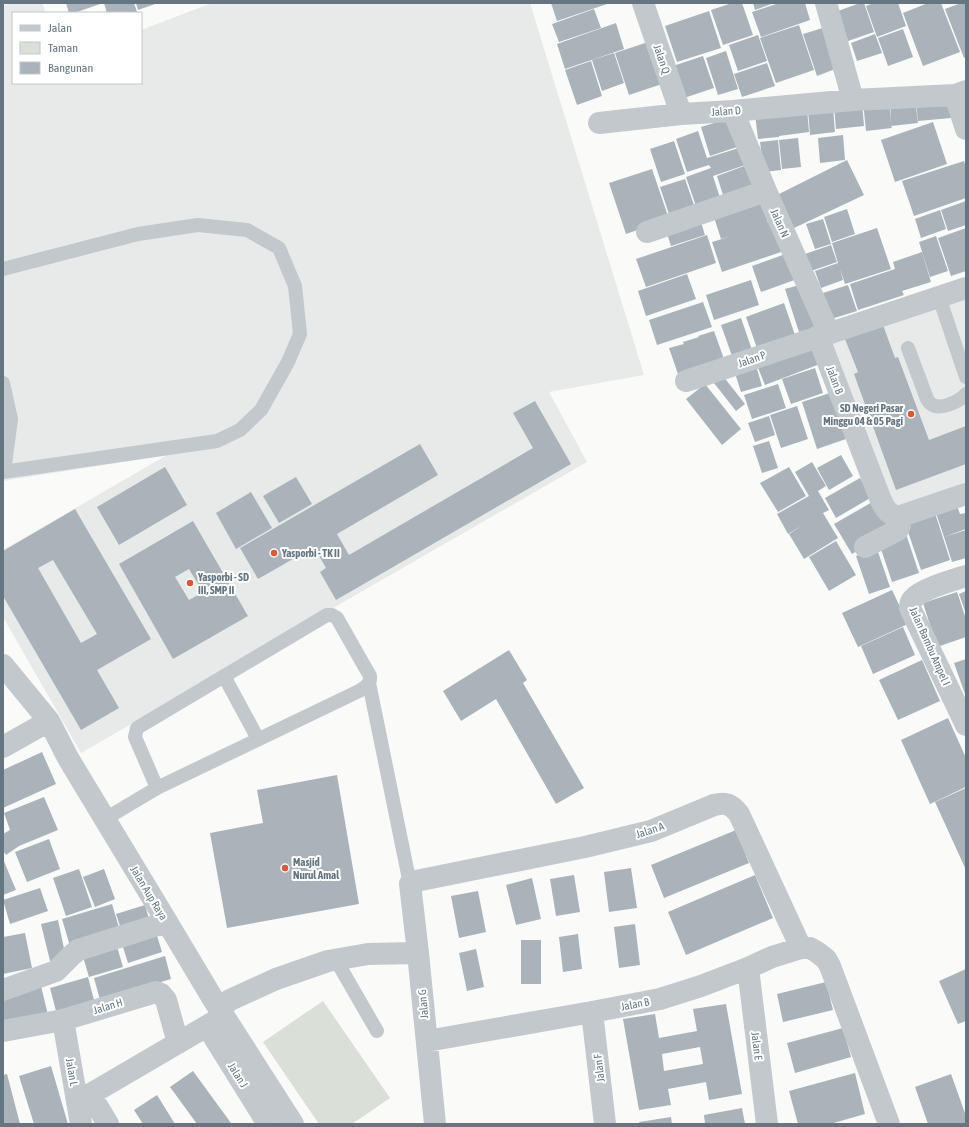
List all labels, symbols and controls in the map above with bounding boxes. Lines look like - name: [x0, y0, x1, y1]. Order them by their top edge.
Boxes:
- legend: [12, 12, 142, 84]
- text: Jalan: [48, 21, 72, 35]
- text: Taman: [48, 41, 78, 55]
- street label: Jalan Q: [651, 43, 673, 76]
- text: Bangunan: [48, 61, 93, 75]
- street label: Jalan D: [711, 104, 741, 118]
- street label: Jalan N: [768, 207, 792, 239]
- street label: Jalan P: [736, 349, 768, 369]
- street label: Jalan B: [824, 364, 846, 396]
- place label: SD Negeri Pasar Minggu 04 & 05 Pagi: [823, 402, 904, 427]
- marker: SD Negeri Pasar Minggu 04 & 05 Pagi: [906, 409, 916, 419]
- place label: Yasporbi - TK II: [281, 547, 340, 559]
- marker: Yasporbi - TK II: [269, 548, 279, 558]
- place label: Yasporbi - SD III, SMP II: [197, 571, 249, 596]
- marker: Yasporbi - SD III, SMP II: [185, 578, 195, 588]
- street label: Jalan Bambu Ampel I: [907, 605, 953, 687]
- street label: Jalan A: [634, 820, 666, 840]
- place label: Masjid Nurul Amal: [293, 856, 340, 881]
- marker: Masjid Nurul Amal: [280, 863, 290, 873]
- street label: Jalan Aup Raya: [128, 864, 170, 922]
- street label: Jalan G: [416, 989, 430, 1019]
- street label: Jalan B: [620, 995, 651, 1013]
- street label: Jalan H: [92, 996, 124, 1016]
- street label: Jalan E: [749, 1031, 765, 1061]
- street label: Jalan F: [591, 1053, 607, 1083]
- street label: Jalan L: [64, 1057, 80, 1087]
- street label: Jalan J: [226, 1060, 250, 1090]

